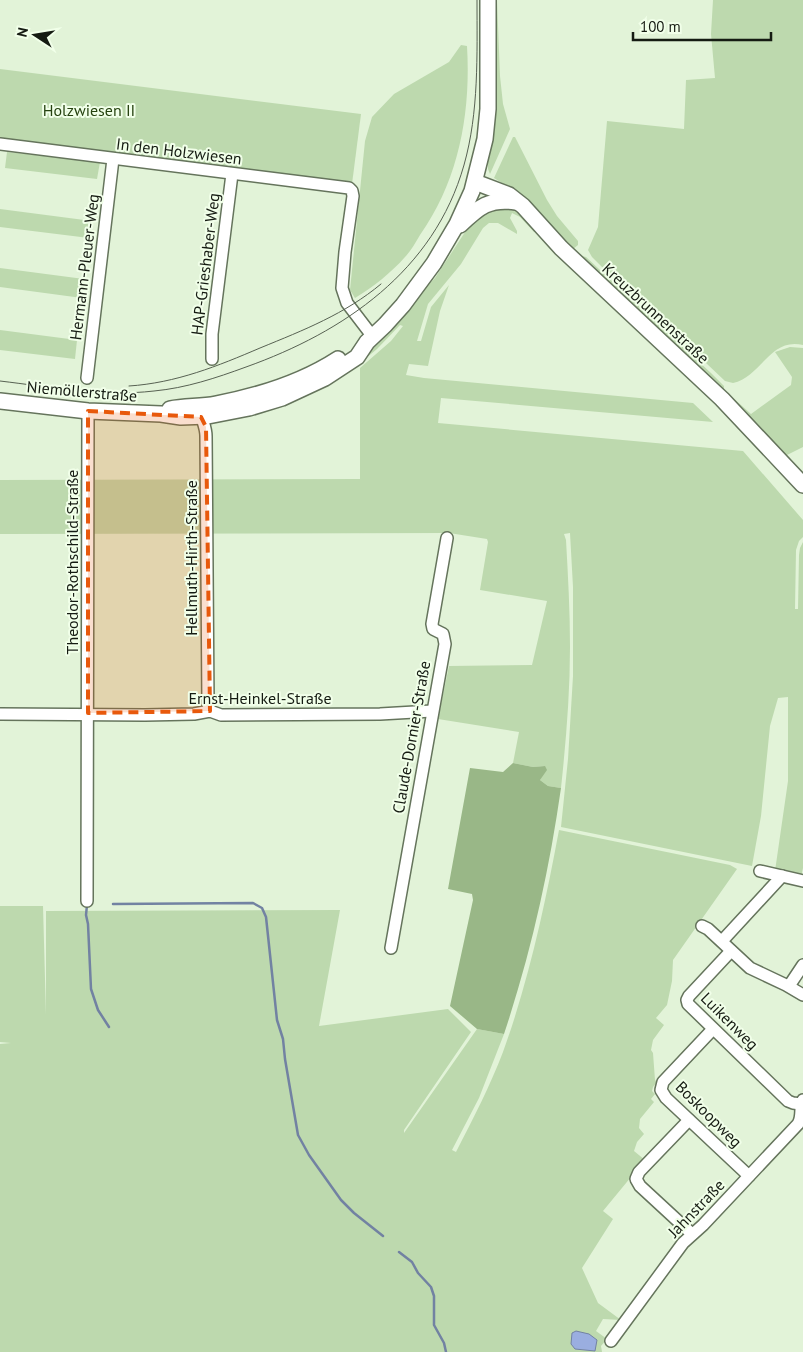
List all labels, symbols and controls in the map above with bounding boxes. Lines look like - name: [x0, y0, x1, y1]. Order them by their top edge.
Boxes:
- north arrow: [10, 10, 60, 60]
- scale bar: [633, 10, 770, 42]
- text: 100 m: [640, 17, 681, 36]
- text: N: [13, 26, 32, 39]
- park label: Holzwiesen II: [43, 100, 135, 120]
- street label: In den Holzwiesen: [115, 133, 243, 169]
- street label: HAP-Grieshaber-Weg: [186, 192, 224, 336]
- street label: Hermann-Pleuer-Weg: [65, 193, 103, 341]
- street label: Kreuzbrunnenstraße: [598, 258, 714, 368]
- street label: Niemöllerstraße: [26, 376, 138, 406]
- street label: Theodor-Rothschild-Straße: [62, 470, 82, 654]
- street label: Hellmuth-Hirth-Straße: [181, 480, 201, 636]
- street label: Claude-Dornier-Straße: [388, 659, 434, 815]
- street label: Ernst-Heinkel-Straße: [188, 688, 332, 708]
- street label: Luikenweg: [697, 988, 763, 1054]
- street label: Boskoopweg: [672, 1077, 746, 1151]
- street label: Jahnstraße: [663, 1175, 729, 1242]

